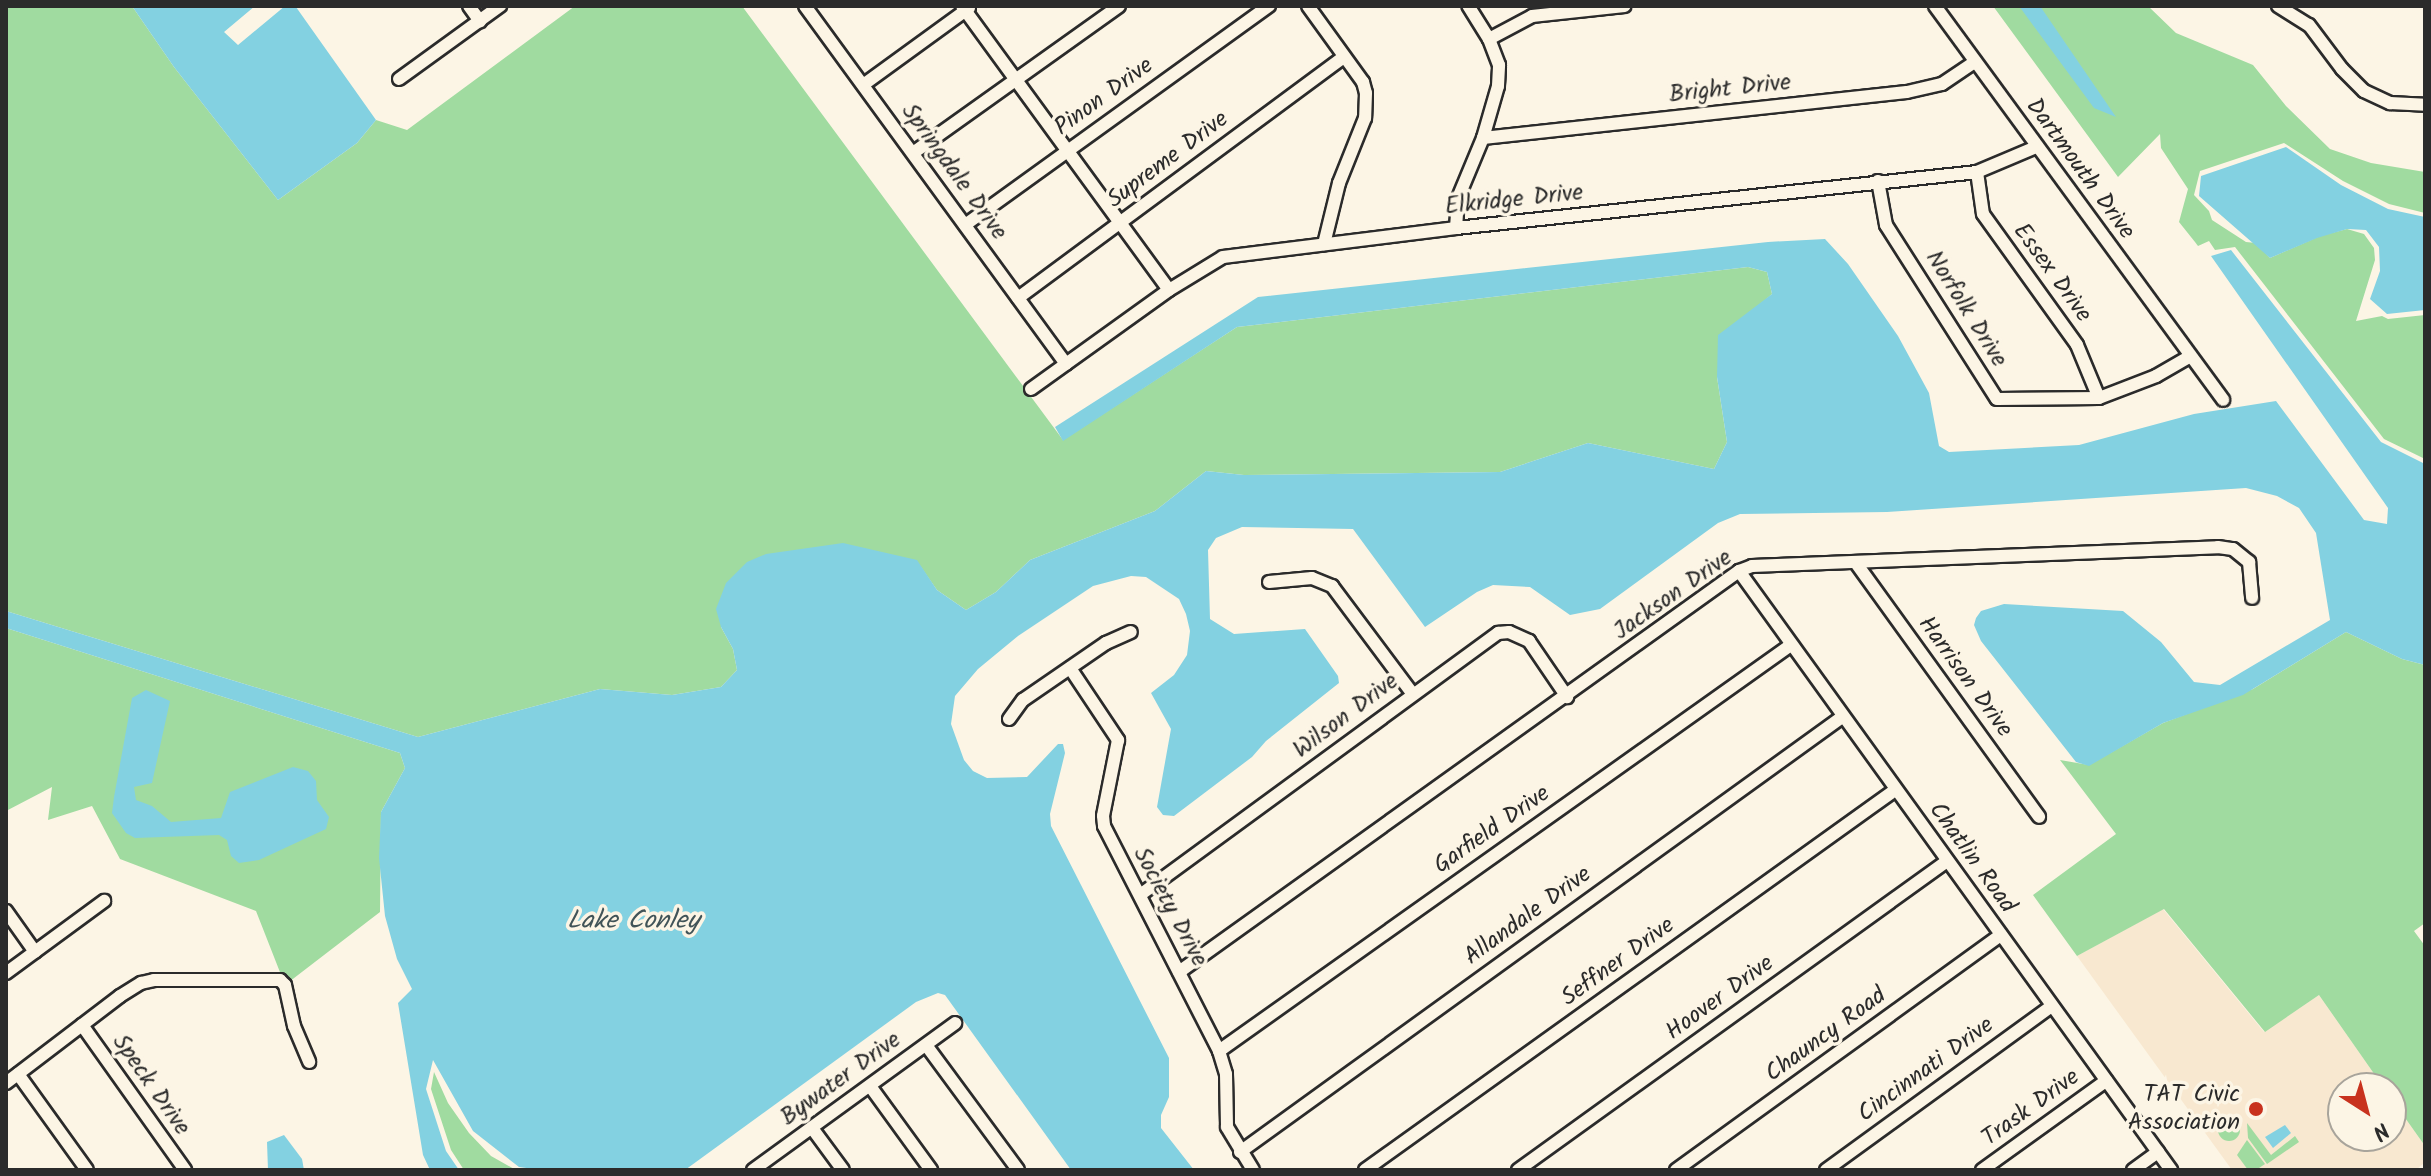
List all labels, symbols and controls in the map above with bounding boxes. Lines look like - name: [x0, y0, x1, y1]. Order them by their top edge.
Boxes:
- street label: Pinon Drive: [1049, 52, 1159, 142]
- street label: Bright Drive: [1668, 68, 1792, 110]
- street label: Dartmouth Drive: [2019, 93, 2141, 245]
- street label: Springdale Drive: [895, 98, 1013, 246]
- street label: Supreme Drive: [1102, 105, 1234, 215]
- street label: Elkridge Drive: [1444, 178, 1584, 222]
- street label: Essex Drive: [2006, 218, 2098, 328]
- street label: Norfolk Drive: [1919, 245, 2013, 373]
- street label: Jackson Drive: [1608, 544, 1738, 646]
- street label: Harrison Drive: [1911, 611, 2019, 743]
- street label: Wilson Drive: [1288, 667, 1404, 765]
- street label: Garfield Drive: [1428, 780, 1556, 880]
- street label: Chatlin Road: [1922, 797, 2022, 919]
- street label: Society Drive: [1127, 842, 1213, 972]
- street label: Allandale Drive: [1459, 860, 1597, 972]
- water label: Lake Conley: [567, 906, 699, 938]
- street label: Seffner Drive: [1556, 911, 1680, 1013]
- street label: Hoover Drive: [1660, 949, 1780, 1047]
- street label: Chauncy Road: [1760, 981, 1892, 1089]
- street label: Cincinnati Drive: [1852, 1011, 2000, 1129]
- street label: Bywater Drive: [775, 1026, 907, 1132]
- street label: Speck Drive: [106, 1029, 196, 1141]
- street label: Trask Drive: [1977, 1063, 2085, 1153]
- north arrow: [2327, 1072, 2407, 1152]
- place label: TAT Civic Association: [2128, 1081, 2240, 1137]
- marker: TAT Civic Association: [2247, 1100, 2265, 1118]
- text: N: [2364, 1112, 2396, 1148]

